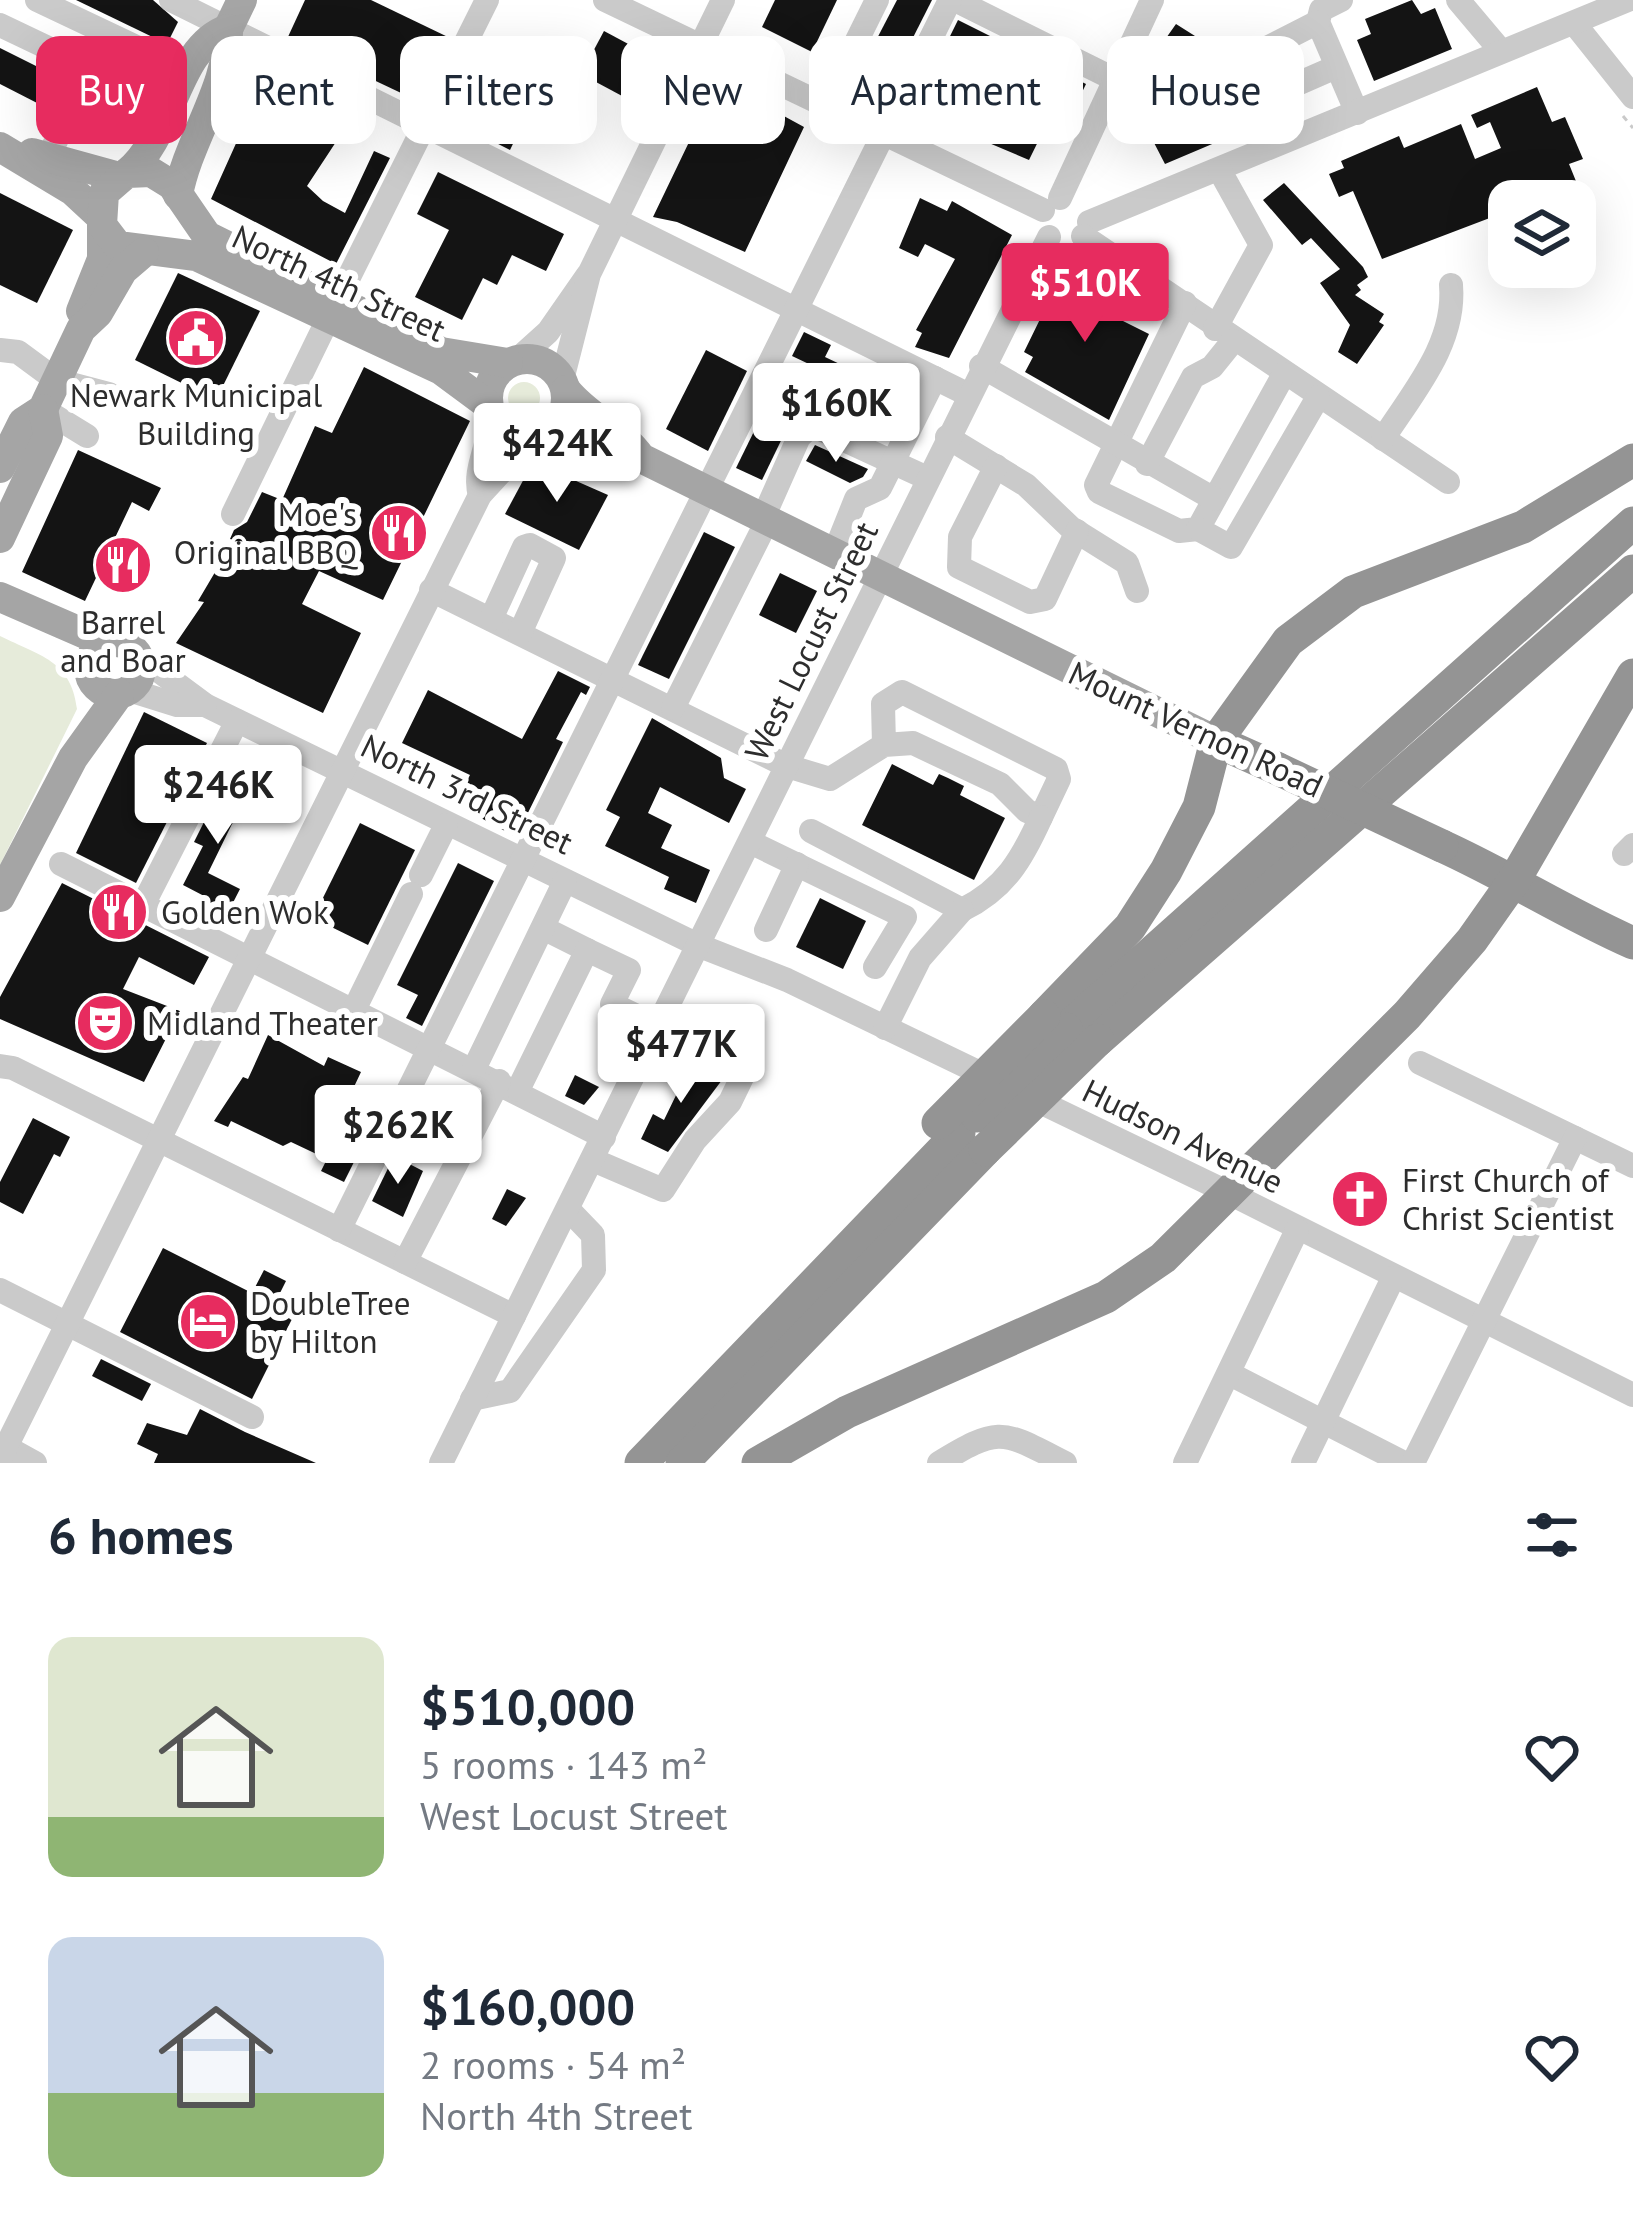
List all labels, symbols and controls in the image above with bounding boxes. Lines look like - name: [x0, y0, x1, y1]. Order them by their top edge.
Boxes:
- chip: Buy: [36, 36, 187, 144]
- chip: Rent: [211, 36, 376, 144]
- chip: Filters: [400, 36, 597, 144]
- chip: New: [621, 36, 785, 144]
- chip: Apartment: [809, 36, 1083, 144]
- chip: House: [1107, 36, 1304, 144]
- map controls: [1488, 180, 1596, 288]
- button: layers: [1488, 180, 1596, 288]
- street label: North 4th Street: [226, 214, 453, 351]
- pin: $510K: [1001, 243, 1169, 345]
- text: $510K: [1029, 256, 1141, 307]
- public building icon: Newark Municipal Building: [165, 307, 227, 369]
- pin: $160K: [752, 363, 920, 465]
- place label: Newark Municipal Building: [70, 373, 323, 454]
- text: $160K: [780, 376, 892, 427]
- pin: $424K: [473, 403, 641, 505]
- text: $424K: [501, 416, 613, 467]
- place label: Moe's Original BBQ: [174, 492, 358, 573]
- restaurant icon: Moe's Original BBQ: [368, 502, 430, 564]
- street label: West Locust Street: [734, 514, 887, 767]
- restaurant icon: Barrel and Boar: [92, 534, 154, 596]
- place label: Barrel and Boar: [60, 600, 186, 681]
- street label: Mount Vernon Road: [1062, 651, 1330, 806]
- street label: North 3rd Street: [354, 724, 580, 863]
- pin: $246K: [134, 745, 302, 847]
- text: $246K: [162, 758, 274, 809]
- restaurant icon: Golden Wok: [88, 881, 150, 943]
- place label: Golden Wok: [161, 890, 329, 933]
- theatre icon: Midland Theater: [74, 992, 136, 1054]
- place label: Midland Theater: [147, 1001, 378, 1044]
- pin: $477K: [597, 1004, 765, 1106]
- text: $477K: [625, 1017, 737, 1068]
- street label: Hudson Avenue: [1076, 1068, 1291, 1203]
- pin: $262K: [314, 1085, 482, 1187]
- text: $262K: [342, 1098, 454, 1149]
- place label: First Church of Christ Scientist: [1402, 1158, 1614, 1239]
- church icon: First Church of Christ Scientist: [1329, 1168, 1391, 1230]
- place label: DoubleTree by Hilton: [250, 1281, 411, 1362]
- hotel icon: DoubleTree by Hilton: [177, 1291, 239, 1353]
- text: 6 homes: [48, 1502, 234, 1568]
- icon: filters: [1519, 1502, 1585, 1568]
- text: $510,000: [420, 1673, 635, 1739]
- icon: home: [144, 1685, 288, 1829]
- icon: heart: [1519, 1724, 1585, 1790]
- text: 5 rooms · 143 m²: [420, 1739, 707, 1790]
- text: West Locust Street: [420, 1790, 728, 1841]
- text: $160,000: [420, 1973, 635, 2039]
- icon: home: [144, 1985, 288, 2129]
- icon: heart: [1519, 2024, 1585, 2090]
- text: 2 rooms · 54 m²: [420, 2039, 686, 2090]
- text: North 4th Street: [420, 2090, 692, 2141]

